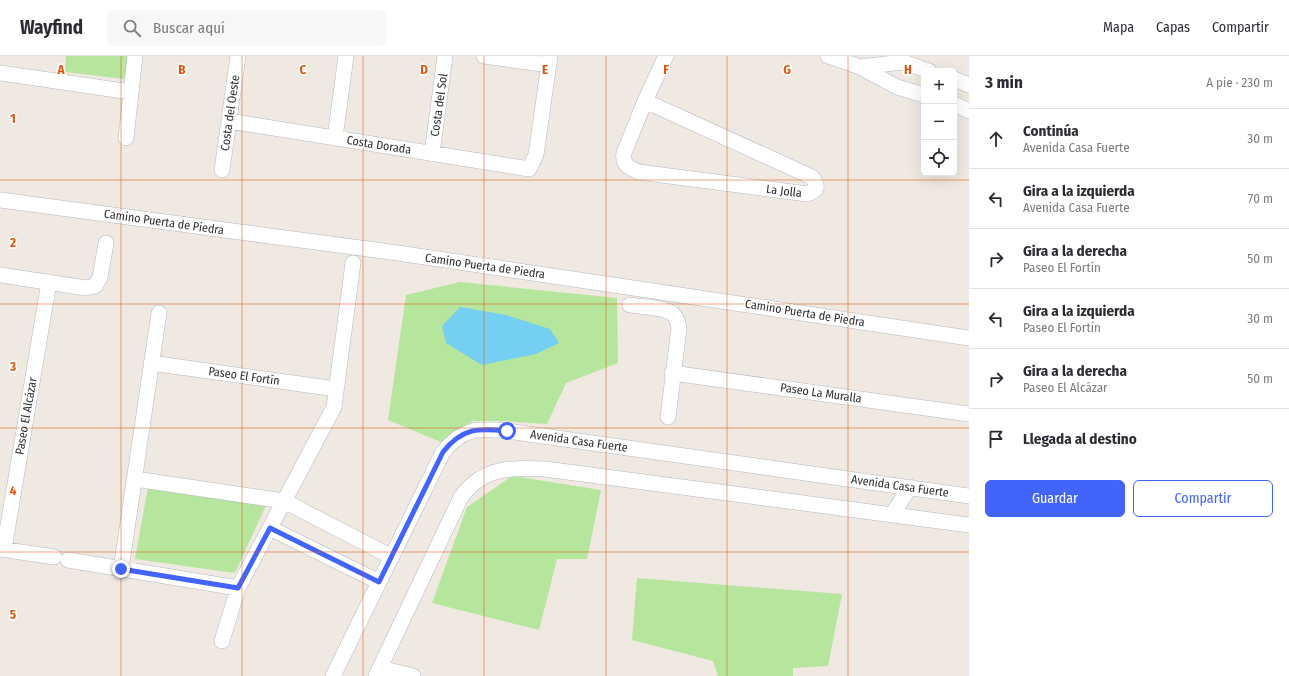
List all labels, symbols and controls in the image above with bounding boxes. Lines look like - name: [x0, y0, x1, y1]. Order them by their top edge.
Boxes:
- search box: [107, 10, 387, 46]
- text: Wayfind: [20, 16, 83, 39]
- icon: search: [121, 17, 143, 39]
- text: Buscar aquí: [153, 19, 225, 37]
- text: Mapa: [1103, 19, 1134, 36]
- text: Capas: [1156, 19, 1190, 36]
- text: Compartir: [1212, 19, 1269, 36]
- text: A: [56, 62, 65, 77]
- text: B: [178, 62, 186, 77]
- text: C: [300, 62, 307, 77]
- text: D: [420, 62, 428, 77]
- text: E: [542, 62, 548, 77]
- text: F: [663, 62, 669, 77]
- text: G: [783, 62, 791, 77]
- text: H: [904, 62, 912, 77]
- map controls: [921, 68, 957, 176]
- button: +: [921, 68, 957, 104]
- text: 3 min: [985, 72, 1023, 93]
- street label: Costa del Sol: [428, 73, 450, 137]
- street label: Costa del Oeste: [218, 74, 242, 152]
- text: A pie · 230 m: [1206, 75, 1273, 90]
- button: −: [921, 104, 957, 140]
- text: 1: [10, 111, 16, 126]
- text: Continúa: [1023, 122, 1079, 140]
- icon: ahead: [985, 128, 1007, 150]
- text: 30 m: [1247, 131, 1273, 146]
- street label: Costa Dorada: [346, 133, 412, 157]
- button: locate: [921, 140, 957, 176]
- text: Avenida Casa Fuerte: [1023, 140, 1130, 155]
- street label: La Jolla: [765, 182, 803, 200]
- text: Gira a la izquierda: [1023, 182, 1135, 200]
- icon: left: [985, 188, 1007, 210]
- text: 70 m: [1248, 191, 1273, 206]
- text: Avenida Casa Fuerte: [1023, 200, 1130, 215]
- street label: Camino Puerta de Piedra: [103, 207, 225, 237]
- text: 2: [9, 235, 16, 250]
- text: Gira a la derecha: [1023, 242, 1127, 260]
- icon: right: [985, 248, 1007, 270]
- street label: Camino Puerta de Piedra: [424, 251, 546, 281]
- text: 50 m: [1247, 251, 1273, 266]
- text: Paseo El Fortín: [1023, 260, 1101, 275]
- street label: Camino Puerta de Piedra: [744, 297, 866, 329]
- text: Gira a la izquierda: [1023, 302, 1135, 320]
- icon: left: [985, 308, 1007, 330]
- text: 30 m: [1247, 311, 1273, 326]
- text: Paseo El Fortín: [1023, 320, 1101, 335]
- text: 3: [9, 359, 16, 374]
- text: Gira a la derecha: [1023, 362, 1127, 380]
- street label: Paseo El Fortín: [207, 364, 281, 388]
- icon: right: [985, 368, 1007, 390]
- text: 50 m: [1247, 371, 1273, 386]
- street label: Paseo El Alcázar: [12, 376, 40, 456]
- street label: Paseo La Muralla: [779, 380, 863, 406]
- text: Paseo El Alcázar: [1023, 380, 1108, 395]
- route start: [498, 422, 516, 440]
- street label: Avenida Casa Fuerte: [529, 427, 629, 455]
- icon: arrive: [985, 428, 1007, 450]
- text: Llegada al destino: [1023, 430, 1137, 448]
- street label: Avenida Casa Fuerte: [850, 472, 950, 500]
- button: Guardar: [985, 480, 1125, 517]
- button: Compartir: [1133, 480, 1273, 517]
- text: 4: [10, 483, 17, 498]
- route end: [112, 560, 130, 578]
- text: 5: [10, 607, 16, 622]

